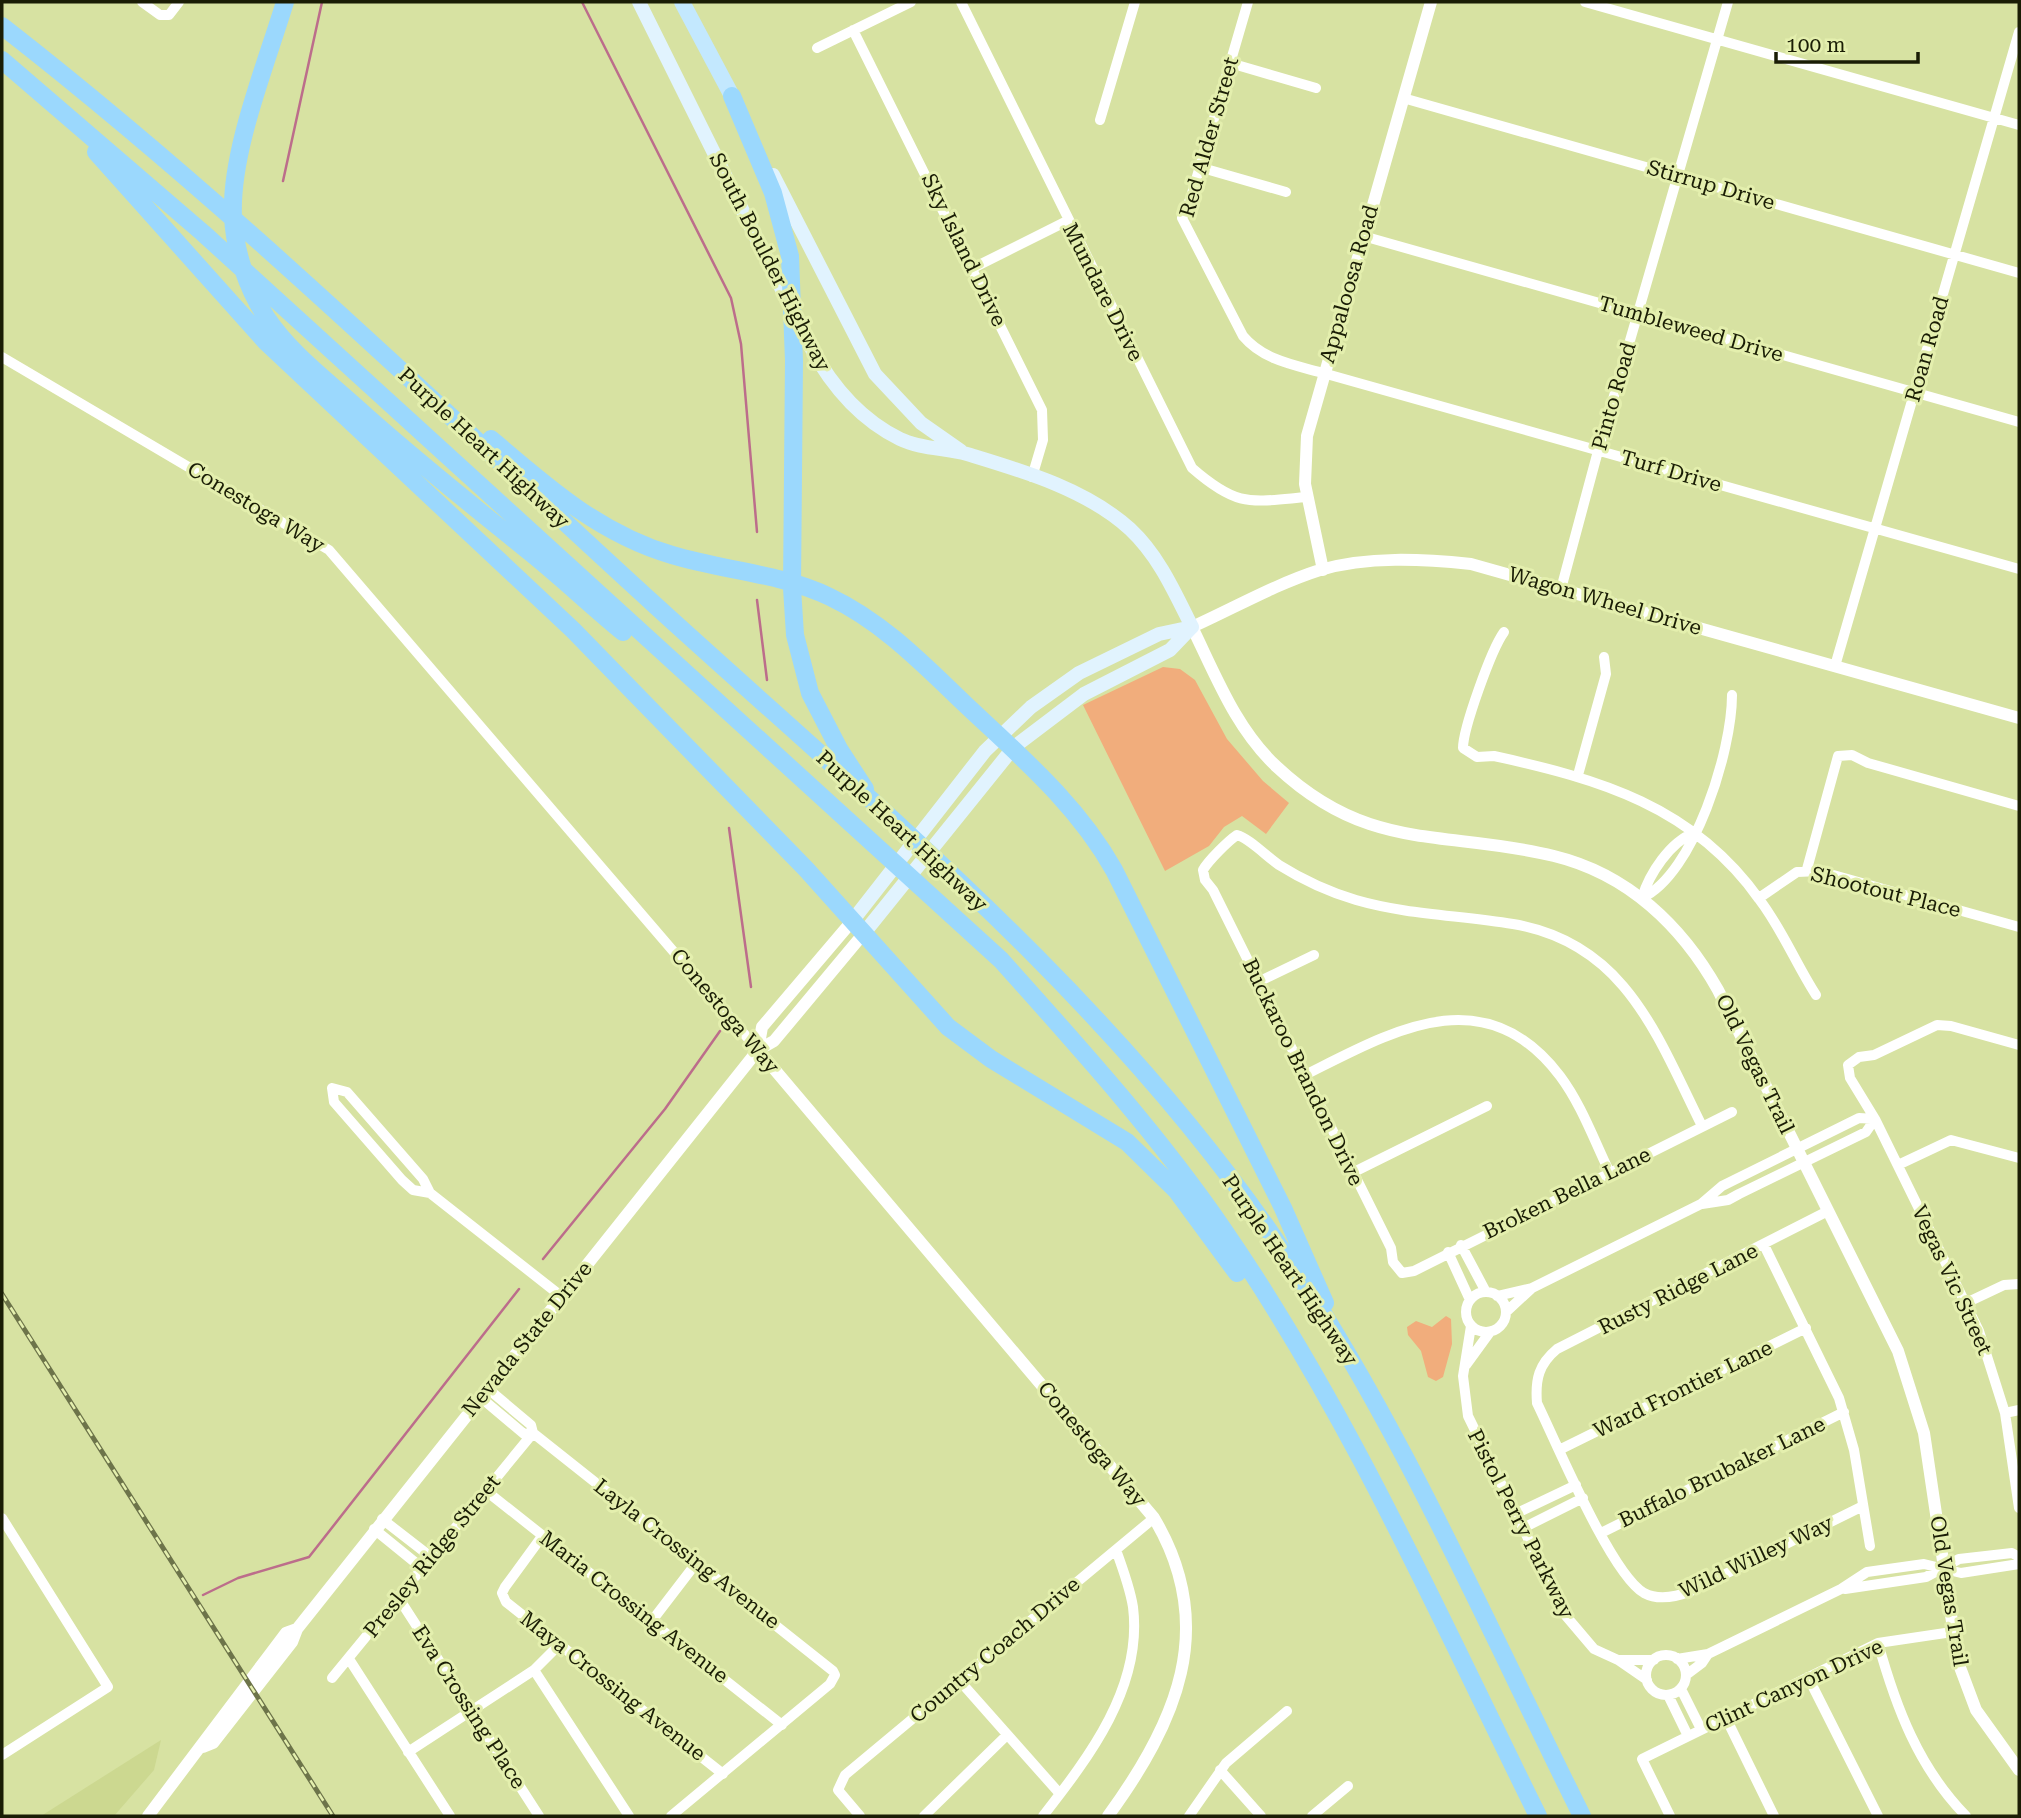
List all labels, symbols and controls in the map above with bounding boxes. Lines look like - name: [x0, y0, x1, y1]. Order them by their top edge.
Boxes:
- scale bar: [1776, 21, 1918, 65]
- text: 100 m: [1786, 33, 1846, 57]
- street label: Red Alder Street: [1175, 54, 1243, 220]
- street label: South Boulder Highway: [704, 149, 836, 376]
- street label: Stirrup Drive: [1644, 155, 1778, 215]
- street label: Sky Island Drive: [917, 170, 1011, 330]
- street label: Appaloosa Road: [1315, 202, 1383, 366]
- street label: Mundare Drive: [1058, 219, 1148, 365]
- street label: Tumbleweed Drive: [1596, 291, 1786, 367]
- street label: Roan Road: [1900, 293, 1954, 405]
- street label: Pinto Road: [1587, 339, 1641, 453]
- street label: Purple Heart Highway: [394, 363, 575, 534]
- street label: Turf Drive: [1618, 445, 1724, 497]
- street label: Conestoga Way: [183, 457, 329, 558]
- street label: Wagon Wheel Drive: [1506, 562, 1704, 640]
- street label: Purple Heart Highway: [812, 746, 993, 917]
- street label: Shootout Place: [1809, 862, 1963, 922]
- street label: Conestoga Way: [666, 944, 785, 1079]
- street label: Buckaroo Brandon Drive: [1238, 955, 1368, 1189]
- street label: Old Vegas Trail: [1711, 990, 1799, 1138]
- street label: Broken Bella Lane: [1479, 1142, 1655, 1244]
- street label: Purple Heart Highway: [1217, 1170, 1363, 1370]
- street label: Vegas Vic Street: [1907, 1202, 1997, 1359]
- street label: Rusty Ridge Lane: [1594, 1238, 1762, 1340]
- street label: Nevada State Drive: [457, 1257, 597, 1421]
- street label: Ward Frontier Lane: [1590, 1335, 1776, 1443]
- street label: Conestoga Way: [1033, 1377, 1152, 1512]
- street label: Buffalo Brubaker Lane: [1615, 1412, 1829, 1532]
- street label: Pistol Perry Parkway: [1463, 1425, 1579, 1623]
- street label: Presley Ridge Street: [359, 1470, 505, 1642]
- street label: Layla Crossing Avenue: [589, 1474, 785, 1634]
- street label: Wild Willey Way: [1675, 1511, 1837, 1603]
- street label: Old Vegas Trail: [1925, 1514, 1973, 1668]
- street label: Maria Crossing Avenue: [535, 1526, 733, 1688]
- street label: Country Coach Drive: [905, 1572, 1085, 1728]
- street label: Maya Crossing Avenue: [516, 1606, 710, 1766]
- street label: Eva Crossing Place: [407, 1621, 531, 1793]
- street label: Clint Canyon Drive: [1701, 1634, 1887, 1738]

